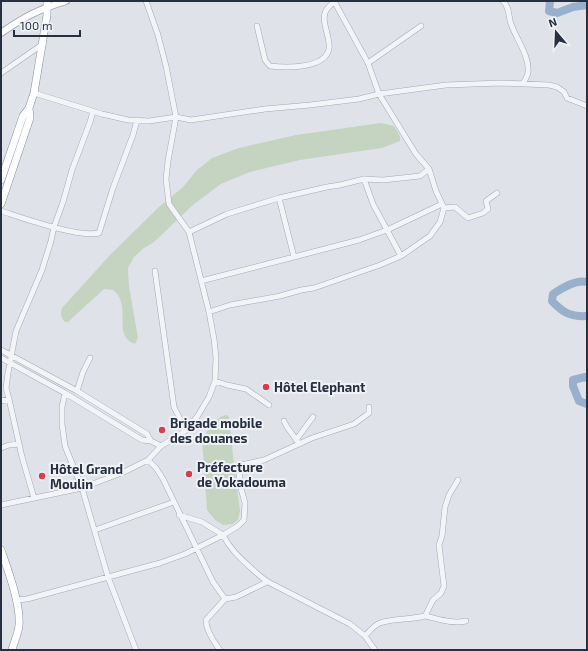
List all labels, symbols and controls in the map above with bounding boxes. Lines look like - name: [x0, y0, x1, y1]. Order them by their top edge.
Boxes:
- scale bar: [14, 12, 80, 38]
- north arrow: [536, 12, 576, 52]
- text: N: [547, 15, 559, 30]
- text: 100 m: [20, 18, 52, 32]
- place label: Hôtel Elephant: [274, 379, 366, 395]
- marker: Hôtel Elephant: [261, 382, 271, 392]
- place label: Brigade mobile des douanes: [170, 415, 262, 446]
- marker: Brigade mobile des douanes: [157, 425, 167, 435]
- place label: Préfecture de Yokadouma: [197, 459, 286, 490]
- place label: Hôtel Grand Moulin: [50, 461, 123, 492]
- marker: Préfecture de Yokadouma: [184, 469, 194, 479]
- marker: Hôtel Grand Moulin: [37, 471, 47, 481]

